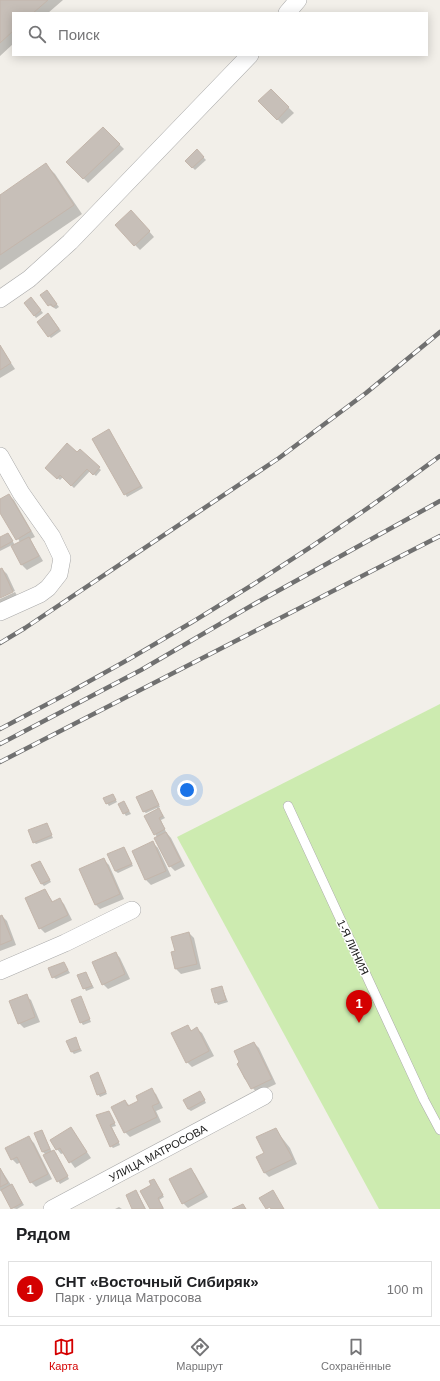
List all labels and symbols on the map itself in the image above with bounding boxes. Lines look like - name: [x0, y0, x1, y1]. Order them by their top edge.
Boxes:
- your location: [177, 780, 197, 800]
- street label: 1-Я ЛИНИЯ: [335, 917, 371, 977]
- pin: 1: [346, 990, 372, 1023]
- street label: УЛИЦА МАТРОСОВА: [107, 1122, 209, 1184]

